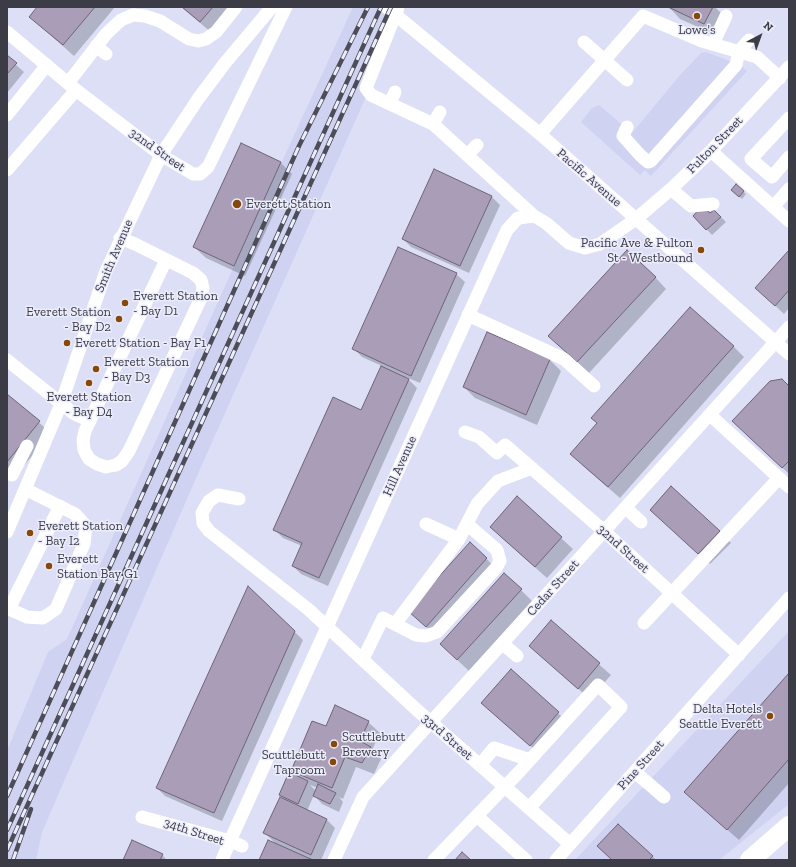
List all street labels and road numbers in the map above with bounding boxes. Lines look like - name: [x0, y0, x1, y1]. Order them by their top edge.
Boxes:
- street label: Fulton Street: [684, 113, 746, 177]
- street label: 32nd Street: [126, 125, 188, 175]
- street label: Pacific Avenue: [553, 146, 625, 210]
- street label: Smith Avenue: [92, 217, 136, 295]
- street label: Hill Avenue: [380, 433, 420, 499]
- street label: 32nd Street: [594, 522, 652, 576]
- street label: Cedar Street: [524, 557, 582, 619]
- street label: 33rd Street: [418, 711, 476, 763]
- street label: Pine Street: [615, 737, 667, 793]
- street label: 34th Street: [162, 815, 226, 849]

